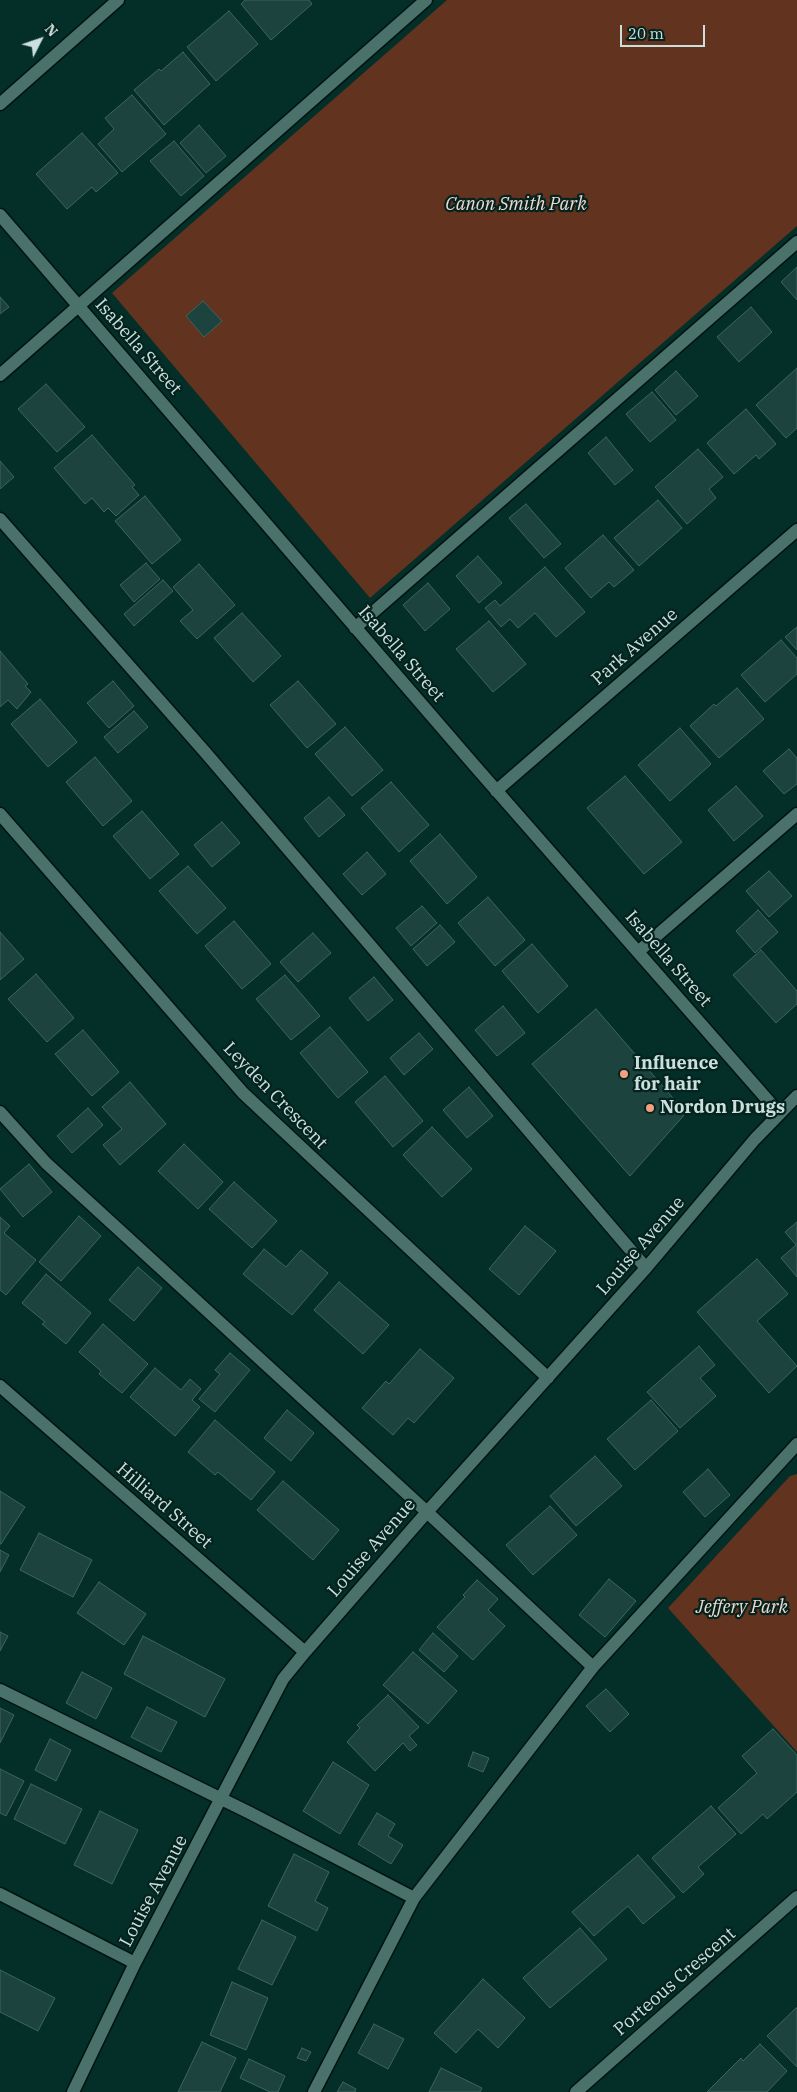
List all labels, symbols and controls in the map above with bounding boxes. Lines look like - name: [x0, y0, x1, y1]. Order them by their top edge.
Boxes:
- north arrow: [15, 15, 65, 65]
- scale bar: [622, 15, 707, 47]
- text: N: [41, 20, 62, 40]
- text: 20 m: [628, 24, 664, 43]
- park label: Canon Smith Park: [445, 194, 587, 216]
- street label: Isabella Street: [90, 294, 186, 400]
- street label: Isabella Street: [353, 601, 449, 707]
- street label: Park Avenue: [588, 604, 682, 690]
- street label: Isabella Street: [620, 906, 716, 1012]
- street label: Leyden Crescent: [218, 1038, 332, 1154]
- place label: Influence for hair: [634, 1053, 718, 1096]
- marker: Influence for hair: [618, 1068, 630, 1080]
- place label: Nordon Drugs: [660, 1097, 785, 1119]
- marker: Nordon Drugs: [644, 1102, 656, 1114]
- street label: Louise Avenue: [592, 1192, 690, 1300]
- street label: Hilliard Street: [112, 1459, 216, 1553]
- street label: Louise Avenue: [323, 1494, 421, 1602]
- park label: Jeffery Park: [696, 1597, 788, 1619]
- street label: Louise Avenue: [115, 1831, 193, 1951]
- street label: Porteous Crescent: [610, 1923, 740, 2041]

